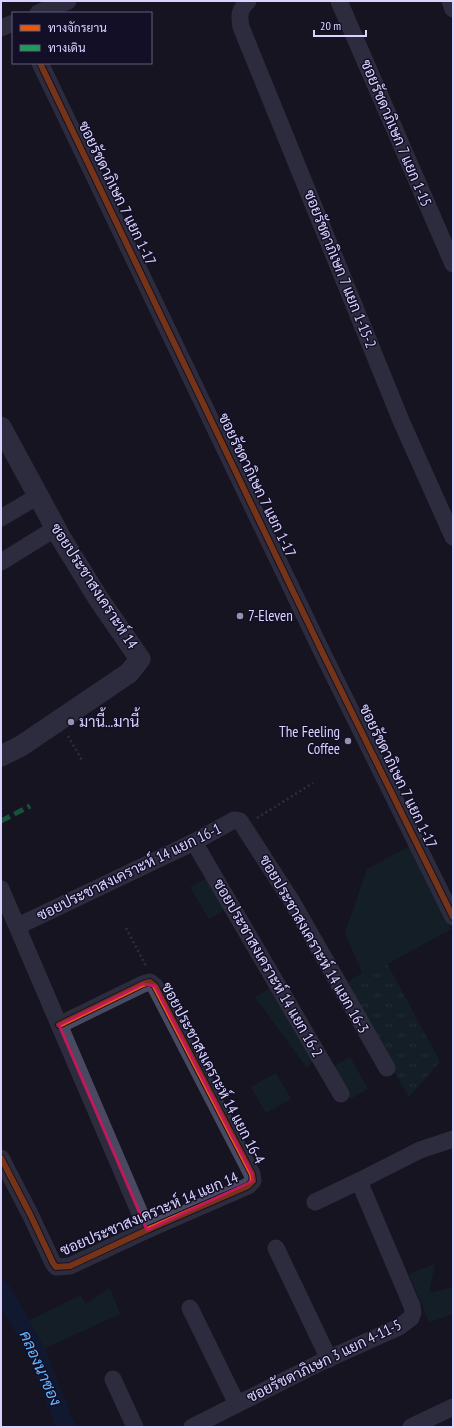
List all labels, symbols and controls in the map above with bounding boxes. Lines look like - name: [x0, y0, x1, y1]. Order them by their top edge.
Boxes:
- legend: [12, 12, 152, 64]
- scale bar: [314, 12, 366, 38]
- text: 20 m: [320, 18, 341, 33]
- text: ทางจักรยาน: [48, 20, 107, 35]
- text: ทางเดิน: [48, 40, 86, 55]
- street label: ซอยรัชดาภิเษก 7 แยก 1-15: [357, 56, 436, 209]
- street label: ซอยรัชดาภิเษก 7 แยก 1-17: [74, 118, 161, 268]
- street label: ซอยรัชดาภิเษก 7 แยก 1-15-2: [300, 187, 381, 351]
- street label: ซอยรัชดาภิเษก 7 แยก 1-17: [214, 410, 301, 560]
- street label: ซอยประชาสงเคราะห์ 14: [47, 519, 142, 652]
- place label: 7-Eleven: [248, 606, 293, 625]
- marker: 7-Eleven: [235, 611, 245, 621]
- street label: ซอยรัชดาภิเษก 7 แยก 1-17: [355, 701, 442, 851]
- place label: มานี้...มานี้: [79, 707, 140, 731]
- marker: มานี้...มานี้: [66, 717, 76, 727]
- place label: The Feeling Coffee: [279, 722, 340, 758]
- marker: The Feeling Coffee: [343, 736, 353, 746]
- street label: ซอยประชาสงเคราะห์ 14 แยก 16-1: [33, 819, 224, 925]
- street label: ซอยประชาสงเคราะห์ 14 แยก 16-3: [255, 851, 373, 1036]
- street label: ซอยประชาสงเคราะห์ 14 แยก 16-2: [209, 875, 327, 1060]
- street label: ซอยประชาสงเคราะห์ 14 แยก 16-4: [157, 979, 270, 1167]
- street label: ซอยประชาสงเคราะห์ 14 แยก 14: [57, 1167, 241, 1260]
- street label: ซอยรัชดาภิเษก 3 แยก 4-11-5: [243, 1315, 404, 1406]
- water label: คลองนาซอง: [16, 1327, 66, 1409]

